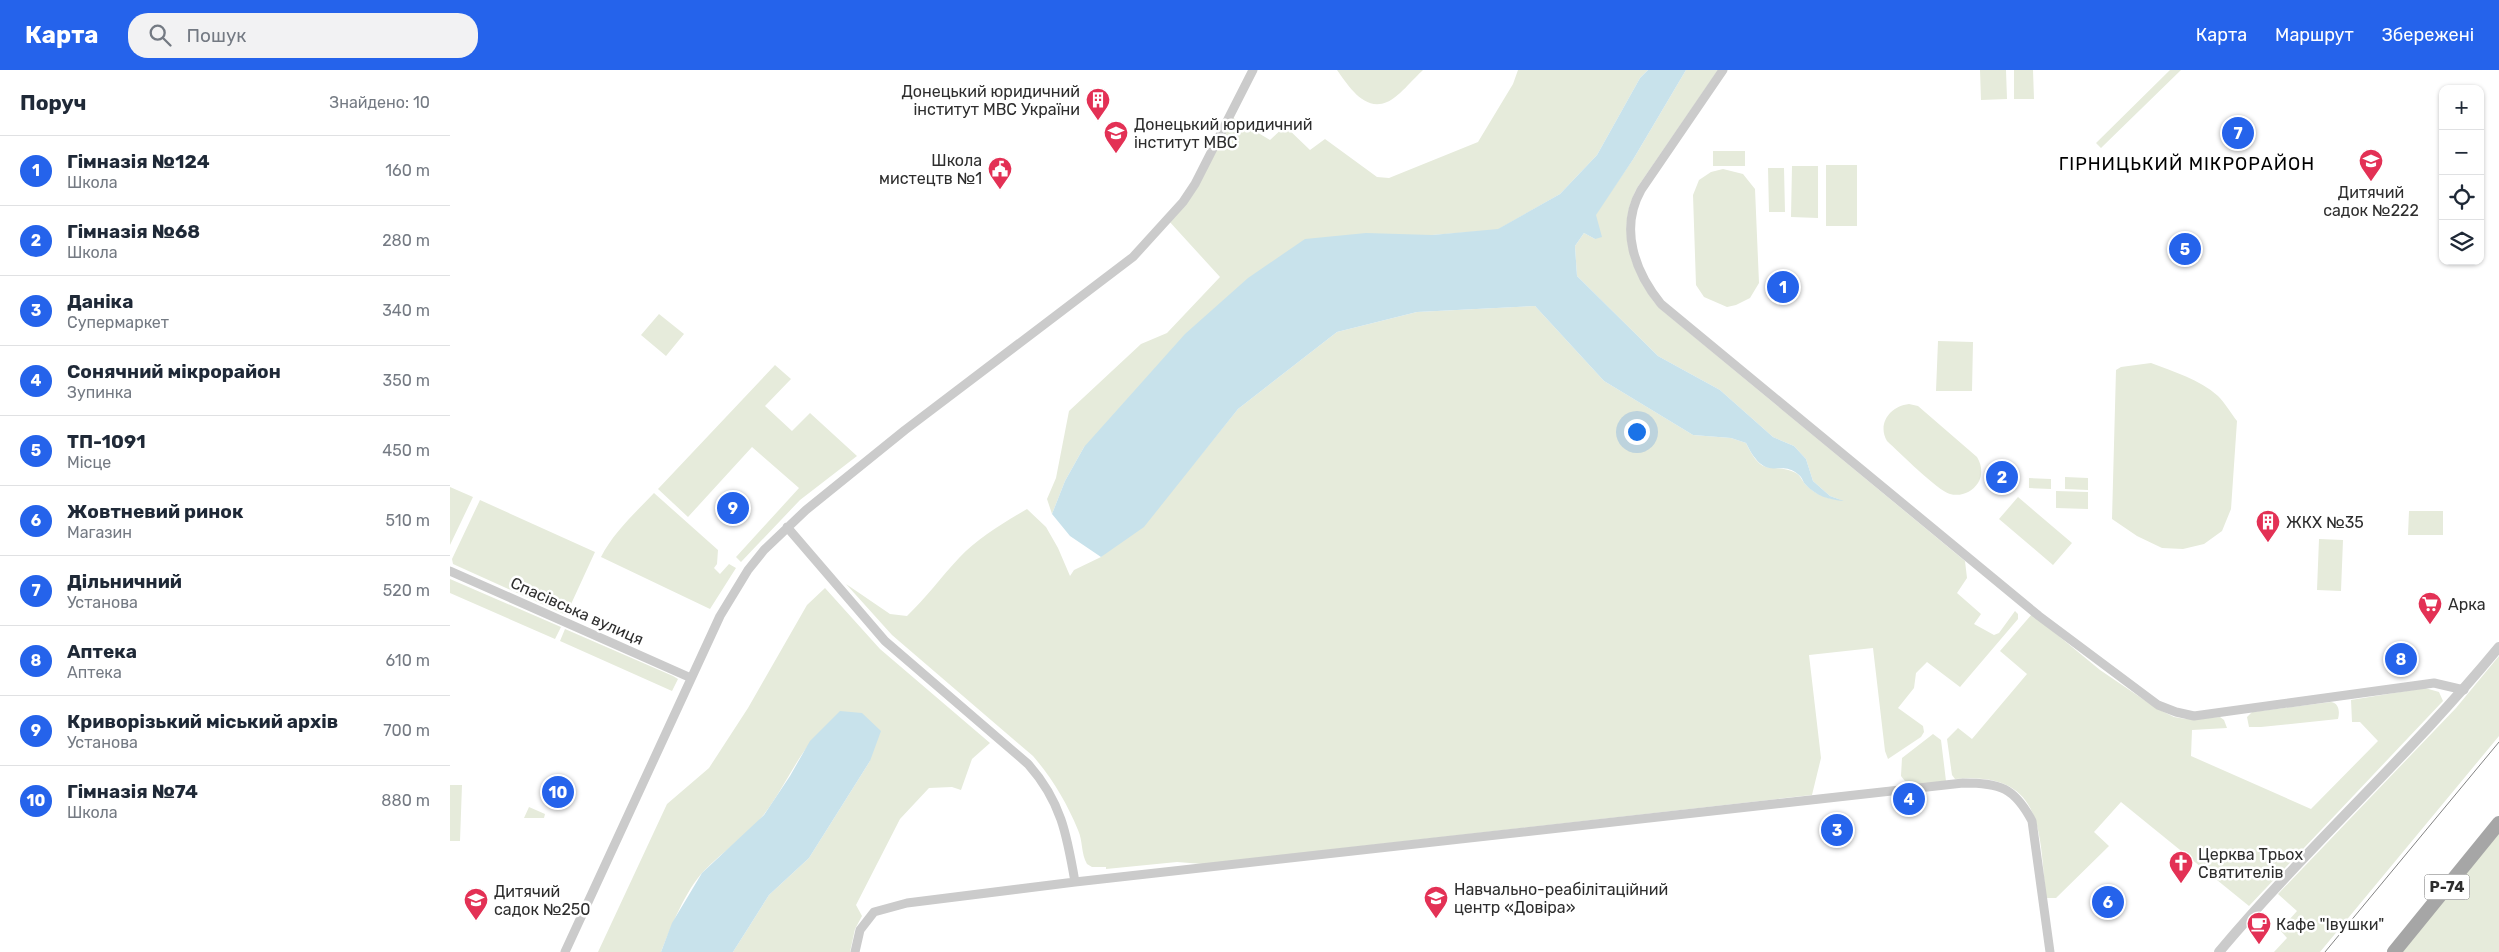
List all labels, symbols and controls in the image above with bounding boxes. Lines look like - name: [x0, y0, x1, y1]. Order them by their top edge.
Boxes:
- search box: [128, 13, 478, 58]
- text: Карта: [25, 21, 98, 49]
- icon: search: [146, 21, 174, 49]
- text: Пошук: [186, 24, 246, 47]
- text: Карта: [2196, 24, 2247, 46]
- text: Маршрут: [2275, 24, 2354, 46]
- text: Збережені: [2382, 24, 2474, 46]
- place label: Донецький юридичний інститут МВС України: [902, 82, 1080, 119]
- map controls: [2439, 85, 2484, 265]
- button: +: [2439, 85, 2484, 130]
- building icon: Донецький юридичний інститут МВС України: [1085, 87, 1111, 121]
- text: Поруч: [20, 90, 86, 115]
- text: Знайдено: 10: [329, 93, 430, 112]
- pin: 7: [2222, 114, 2254, 152]
- place label: Донецький юридичний інститут МВС: [1134, 115, 1313, 152]
- school or university icon: Донецький юридичний інститут МВС: [1103, 120, 1129, 154]
- button: −: [2439, 130, 2484, 175]
- school or university icon: Дитячий садок №222: [2358, 148, 2384, 182]
- text: Гімназія №124: [67, 150, 210, 173]
- place label: Школа мистецтв №1: [879, 151, 982, 188]
- district label: ГІРНИЦЬКИЙ МІКРОРАЙОН: [2059, 153, 2315, 175]
- public building icon: Школа мистецтв №1: [987, 156, 1013, 190]
- text: 1: [32, 161, 40, 180]
- text: 160 m: [385, 161, 430, 180]
- text: Школа: [67, 173, 118, 192]
- button: locate: [2439, 175, 2484, 220]
- place label: Дитячий садок №222: [2323, 183, 2419, 220]
- text: Гімназія №68: [67, 220, 200, 243]
- button: layers: [2439, 220, 2484, 265]
- pin: 5: [2169, 230, 2201, 268]
- text: 2: [31, 231, 41, 250]
- text: 280 m: [382, 231, 430, 250]
- text: Школа: [67, 243, 118, 262]
- pin: 1: [1767, 268, 1799, 306]
- text: Даніка: [67, 290, 133, 313]
- text: 3: [31, 301, 41, 320]
- text: 340 m: [382, 301, 430, 320]
- text: Супермаркет: [67, 313, 169, 332]
- text: Сонячний мікрорайон: [67, 360, 281, 383]
- text: 4: [31, 371, 41, 390]
- text: 350 m: [383, 371, 430, 390]
- text: Зупинка: [67, 383, 132, 402]
- your location: [1624, 419, 1650, 445]
- text: ТП-1091: [67, 430, 146, 453]
- text: 5: [31, 441, 41, 460]
- text: 450 m: [382, 441, 430, 460]
- text: Місце: [67, 453, 111, 472]
- pin: 2: [1986, 458, 2018, 496]
- pin: 9: [717, 489, 749, 527]
- text: Жовтневий ринок: [67, 500, 243, 523]
- building icon: ЖКХ №35: [2255, 509, 2281, 543]
- text: 6: [31, 511, 41, 530]
- text: 510 m: [386, 511, 430, 530]
- place label: ЖКХ №35: [2286, 513, 2364, 532]
- text: Магазин: [67, 523, 132, 542]
- text: Дільничний: [67, 570, 182, 593]
- street label: Спасівська вулиця: [507, 573, 647, 649]
- text: 7: [31, 581, 41, 600]
- text: 520 m: [383, 581, 430, 600]
- supermarket icon: Арка: [2417, 591, 2443, 625]
- text: Установа: [67, 593, 138, 612]
- place label: Арка: [2448, 595, 2486, 614]
- text: Аптека: [67, 640, 137, 663]
- pin: 8: [2385, 640, 2417, 678]
- text: 8: [31, 651, 41, 670]
- text: 610 m: [386, 651, 430, 670]
- text: Аптека: [67, 663, 122, 682]
- text: Криворізький міський архів: [67, 710, 338, 733]
- text: 9: [31, 721, 41, 740]
- text: 700 m: [383, 721, 430, 740]
- text: Установа: [67, 733, 138, 752]
- pin: 10: [542, 773, 574, 811]
- text: Гімназія №74: [67, 780, 198, 803]
- pin: 4: [1893, 780, 1925, 818]
- text: 10: [27, 791, 45, 810]
- text: 880 m: [381, 791, 430, 810]
- text: Школа: [67, 803, 118, 822]
- pin: 3: [1821, 811, 1853, 849]
- place label: Церква Трьох Святителів: [2198, 845, 2303, 882]
- church icon: Церква Трьох Святителів: [2168, 850, 2194, 884]
- road number: Р-74: [2424, 874, 2470, 900]
- place label: Навчально-реабілітаційний центр «Довіра»: [1454, 880, 1668, 917]
- place label: Дитячий садок №250: [494, 882, 591, 919]
- pin: 6: [2092, 883, 2124, 921]
- school or university icon: Навчально-реабілітаційний центр «Довіра»: [1423, 885, 1449, 919]
- school or university icon: Дитячий садок №250: [463, 887, 489, 921]
- cafe icon: Кафе "Івушки": [2246, 911, 2272, 945]
- place label: Кафе "Івушки": [2276, 915, 2384, 934]

